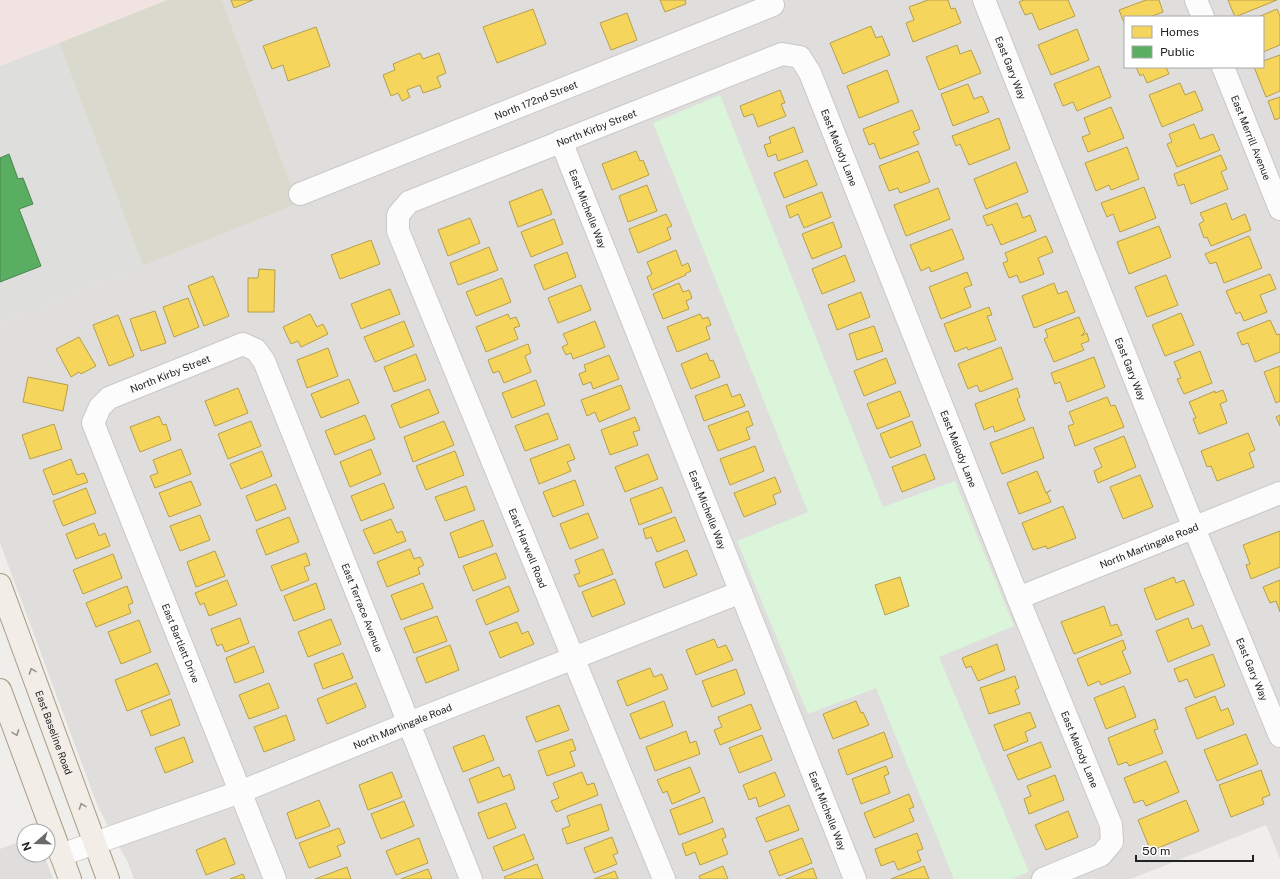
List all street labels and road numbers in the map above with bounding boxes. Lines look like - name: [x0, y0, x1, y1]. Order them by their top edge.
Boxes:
- street label: East Gary Way: [993, 34, 1029, 102]
- street label: North 172nd Street: [493, 78, 579, 122]
- street label: East Merrill Avenue: [1229, 93, 1274, 182]
- street label: North Kirby Street: [554, 106, 638, 149]
- street label: East Melody Lane: [819, 107, 860, 188]
- street label: East Michelle Way: [567, 167, 609, 251]
- street label: East Gary Way: [1113, 335, 1149, 403]
- street label: North Kirby Street: [128, 352, 212, 395]
- street label: East Melody Lane: [938, 408, 980, 489]
- street label: East Michelle Way: [687, 468, 729, 552]
- street label: East Harwell Road: [506, 506, 550, 590]
- street label: North Martingale Road: [1098, 520, 1200, 571]
- street label: East Terrace Avenue: [339, 561, 386, 654]
- street label: East Bartlett Drive: [160, 602, 203, 685]
- street label: East Gary Way: [1234, 636, 1271, 703]
- street label: East Baseline Road: [33, 689, 75, 776]
- street label: North Martingale Road: [351, 701, 453, 751]
- street label: East Melody Lane: [1059, 709, 1101, 790]
- street label: East Michelle Way: [807, 769, 849, 853]

